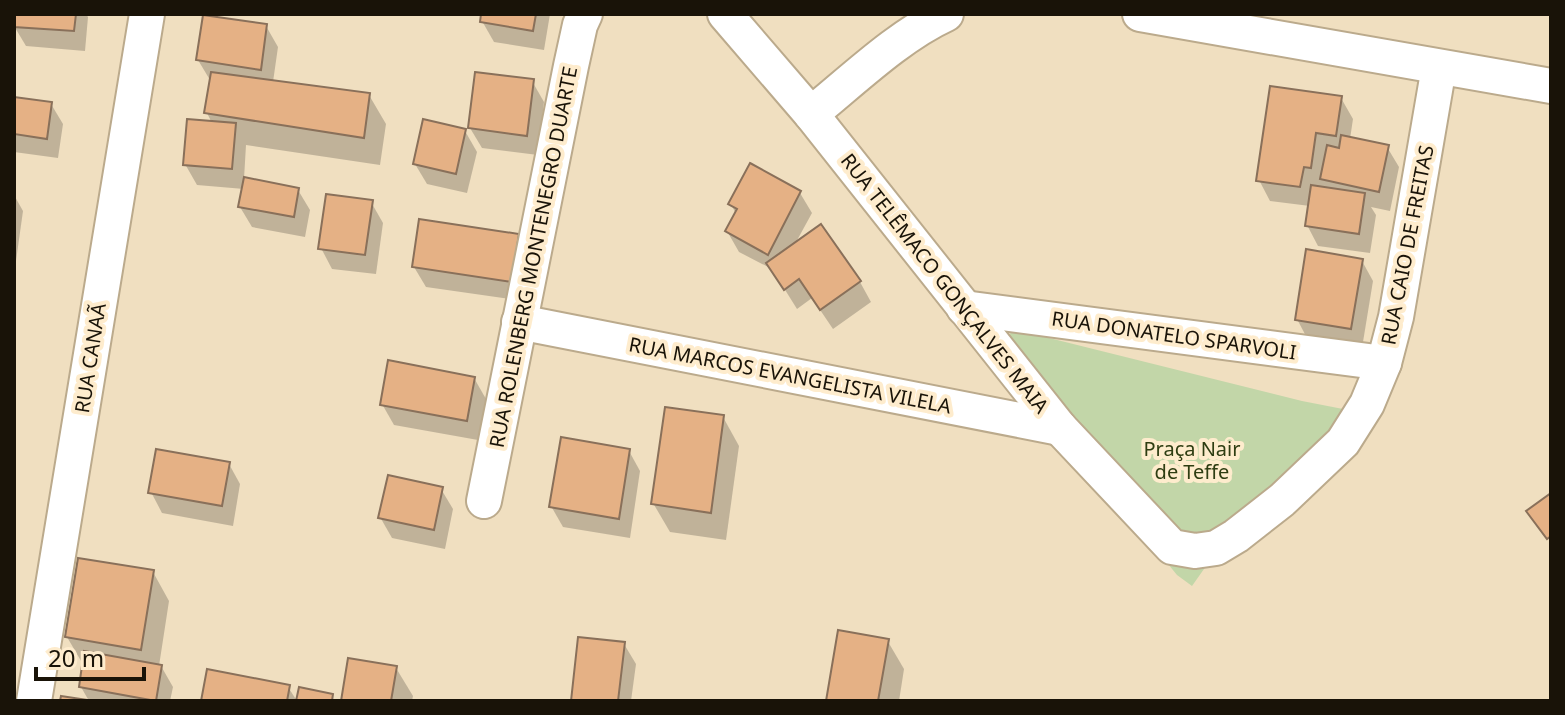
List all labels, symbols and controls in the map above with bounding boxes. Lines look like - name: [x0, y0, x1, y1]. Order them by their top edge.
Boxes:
- street label: RUA ROLENBERG MONTENEGRO DUARTE: [483, 64, 583, 450]
- street label: RUA CAIO DE FREITAS: [1374, 143, 1440, 347]
- street label: RUA TELÊMACO GONÇALVES MAIA: [835, 147, 1055, 419]
- street label: RUA CANAÃ: [68, 301, 112, 415]
- street label: RUA DONATELO SPARVOLI: [1050, 304, 1298, 366]
- street label: RUA MARCOS EVANGELISTA VILELA: [627, 330, 954, 420]
- park label: Praça Nair de Teffe: [1143, 435, 1241, 485]
- scale bar: [36, 631, 144, 681]
- text: 20 m: [48, 641, 104, 674]

